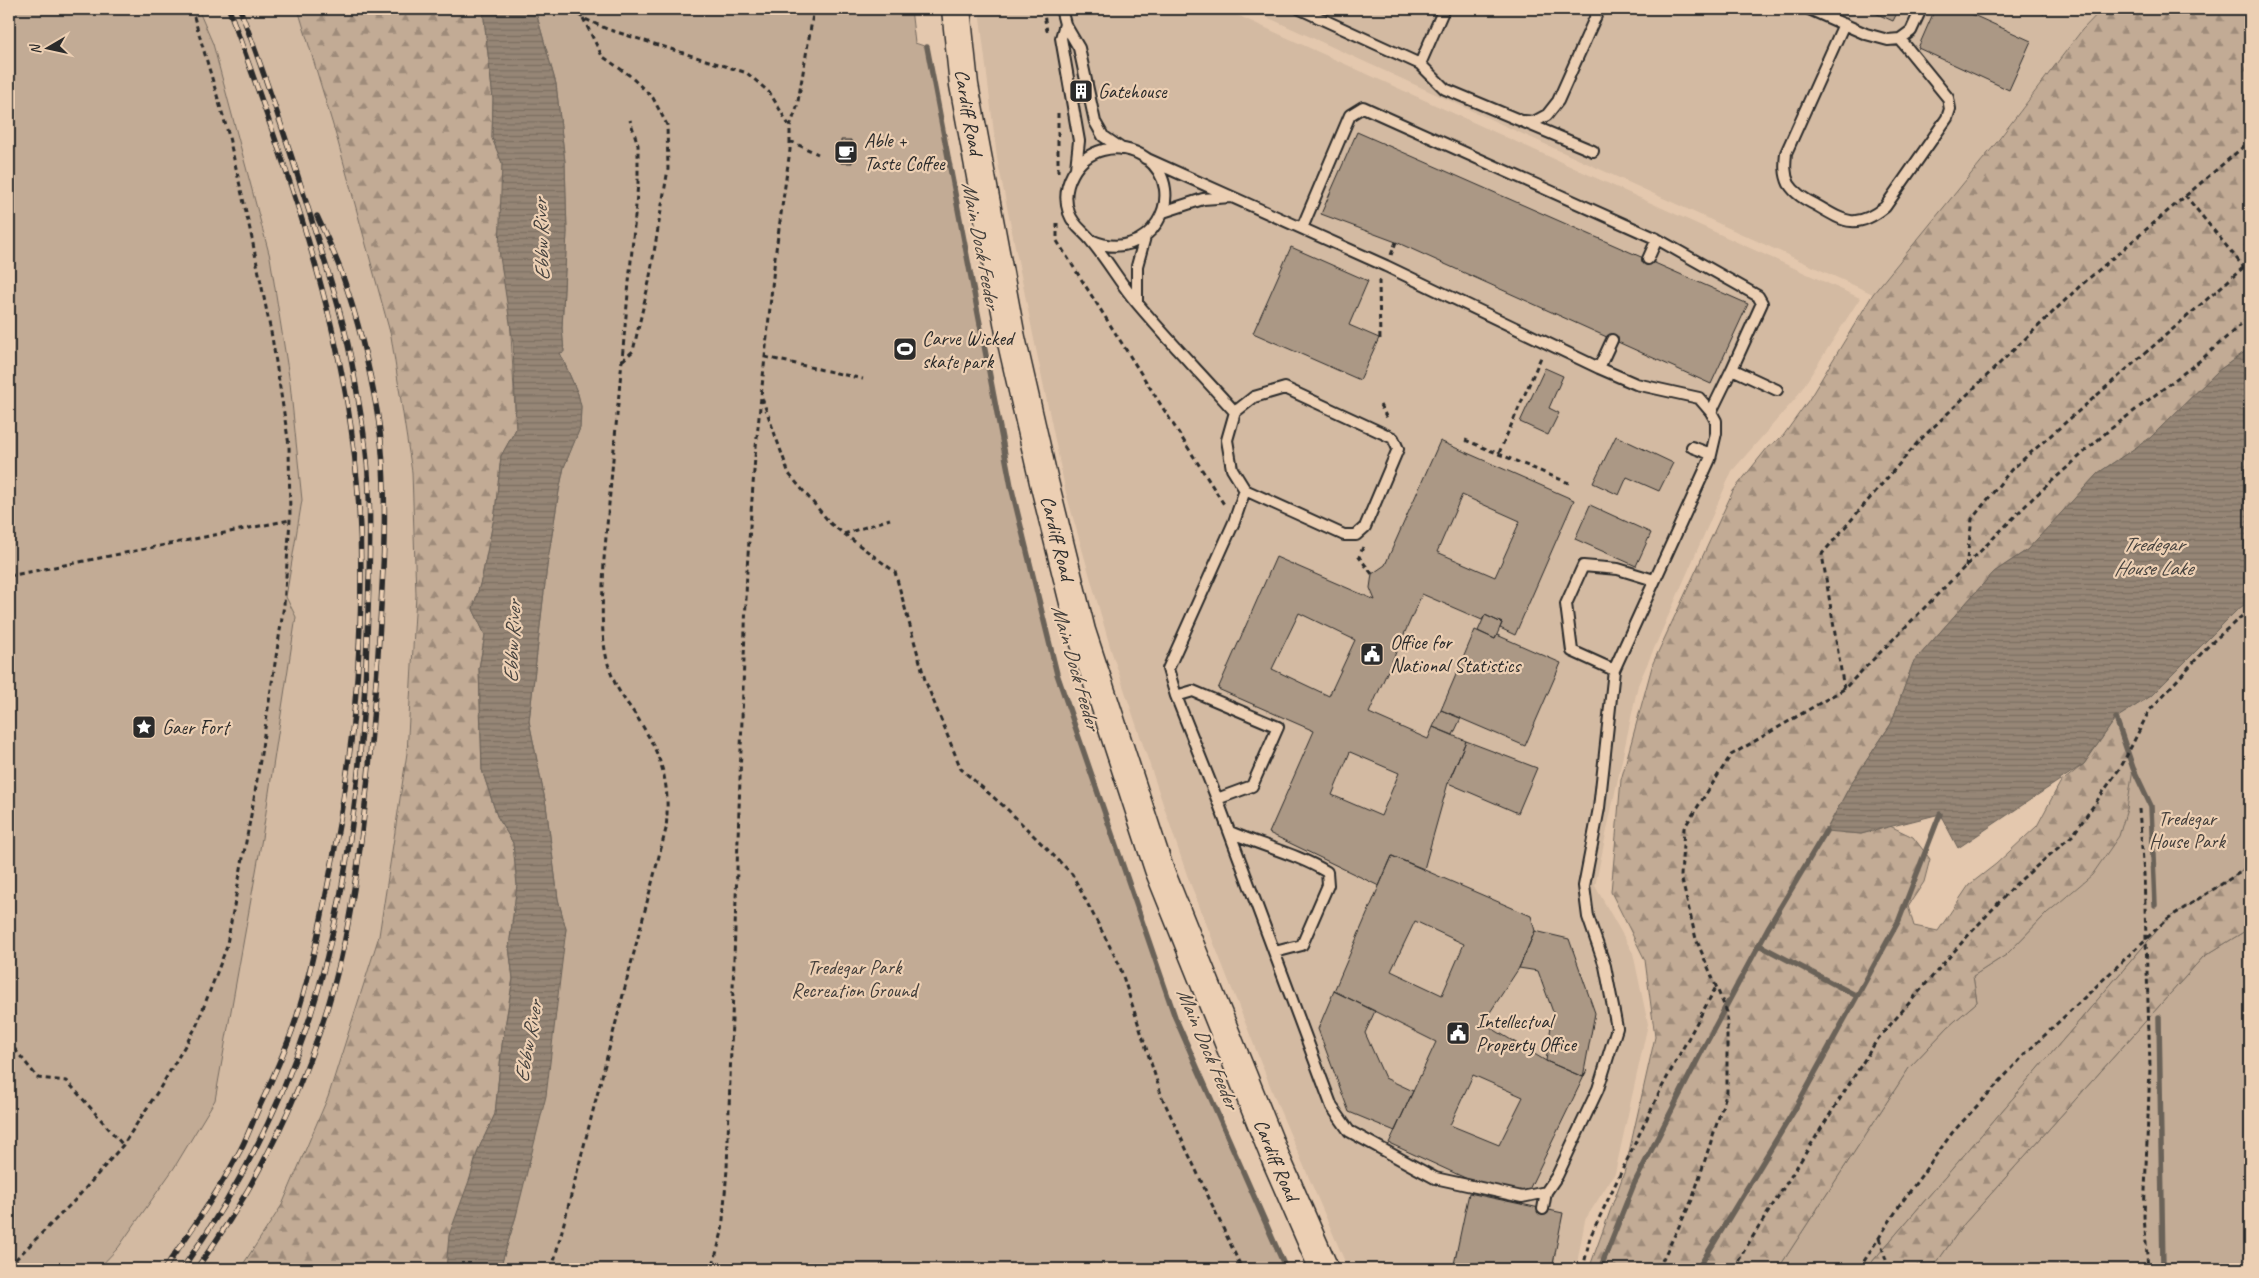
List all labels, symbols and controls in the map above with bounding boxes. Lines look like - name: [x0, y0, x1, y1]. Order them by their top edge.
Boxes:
- north arrow: [22, 22, 72, 72]
- text: N: [26, 42, 45, 56]
- street label: Cardiff Road: [949, 68, 989, 160]
- building icon: Gatehouse: [1068, 78, 1094, 104]
- place label: Gatehouse: [1098, 79, 1168, 104]
- place label: Able + Taste Coffee: [864, 128, 946, 176]
- cafe icon: Able + Taste Coffee: [833, 139, 859, 165]
- water label: Main Dock Feeder: [956, 180, 1007, 314]
- water label: Ebbw River: [526, 195, 555, 281]
- place label: Carve Wicked skate park: [922, 326, 1016, 374]
- sports icon: Carve Wicked skate park: [892, 336, 918, 362]
- street label: Cardiff Road: [1035, 493, 1081, 586]
- water label: Tredegar House Lake: [2114, 531, 2196, 581]
- water label: Ebbw River: [498, 597, 527, 683]
- water label: Main Dock Feeder: [1046, 602, 1107, 735]
- place label: Office for National Statistics: [1390, 630, 1523, 678]
- public building icon: Office for National Statistics: [1359, 641, 1385, 667]
- place icon: Gaer Fort: [131, 714, 157, 740]
- place label: Gaer Fort: [162, 715, 232, 740]
- park label: Tredegar House Park: [2149, 806, 2227, 854]
- park label: Tredegar Park Recreation Ground: [791, 955, 920, 1003]
- water label: Main Dock Feeder: [1171, 984, 1246, 1115]
- water label: Ebbw River: [508, 996, 549, 1085]
- place label: Intellectual Property Office: [1476, 1009, 1578, 1057]
- public building icon: Intellectual Property Office: [1445, 1020, 1471, 1046]
- street label: Cardiff Road: [1248, 1115, 1306, 1207]

